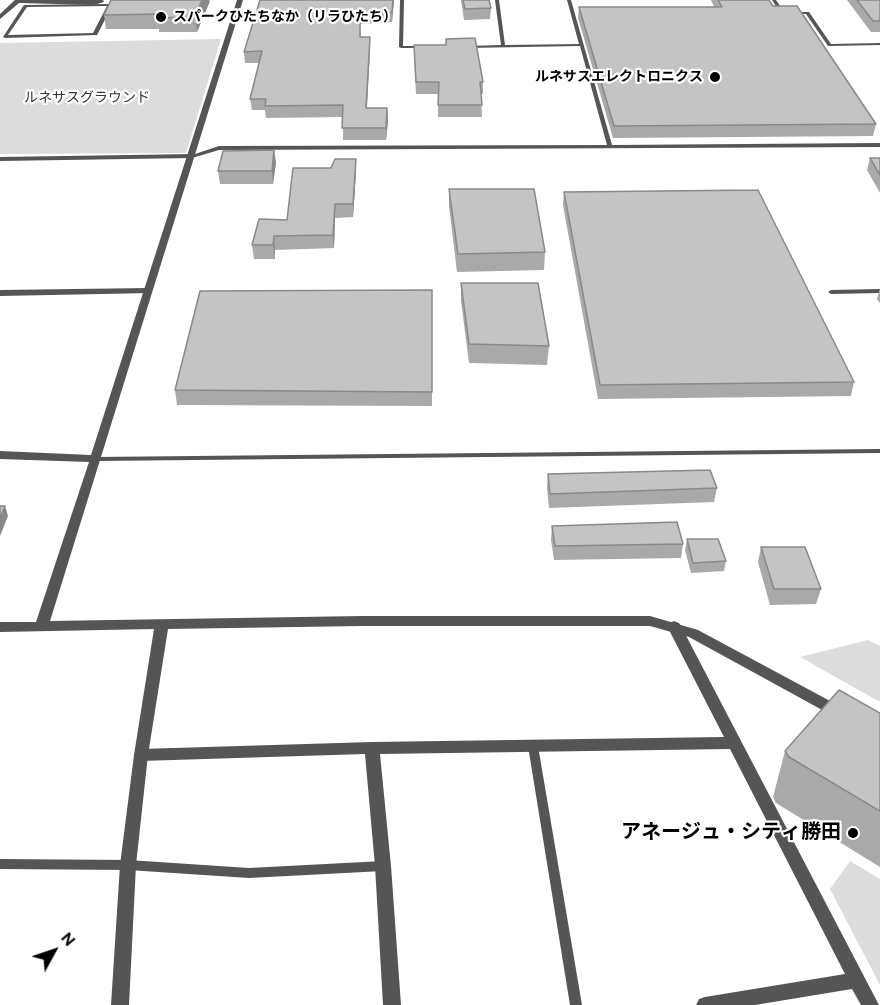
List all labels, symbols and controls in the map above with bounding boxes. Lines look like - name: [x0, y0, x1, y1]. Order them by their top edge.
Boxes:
- place label: スパークひたちなか（リラひたち）: [173, 9, 397, 25]
- marker: スパークひたちなか（リラひたち）: [154, 10, 168, 24]
- place label: ルネサスエレクトロニクス: [535, 69, 703, 85]
- marker: ルネサスエレクトロニクス: [708, 70, 722, 84]
- park label: ルネサスグラウンド: [24, 90, 150, 106]
- place label: アネージュ・シティ勝田: [621, 821, 841, 845]
- marker: アネージュ・シティ勝田: [846, 826, 860, 840]
- north arrow: [24, 921, 84, 981]
- text: N: [56, 928, 80, 950]

